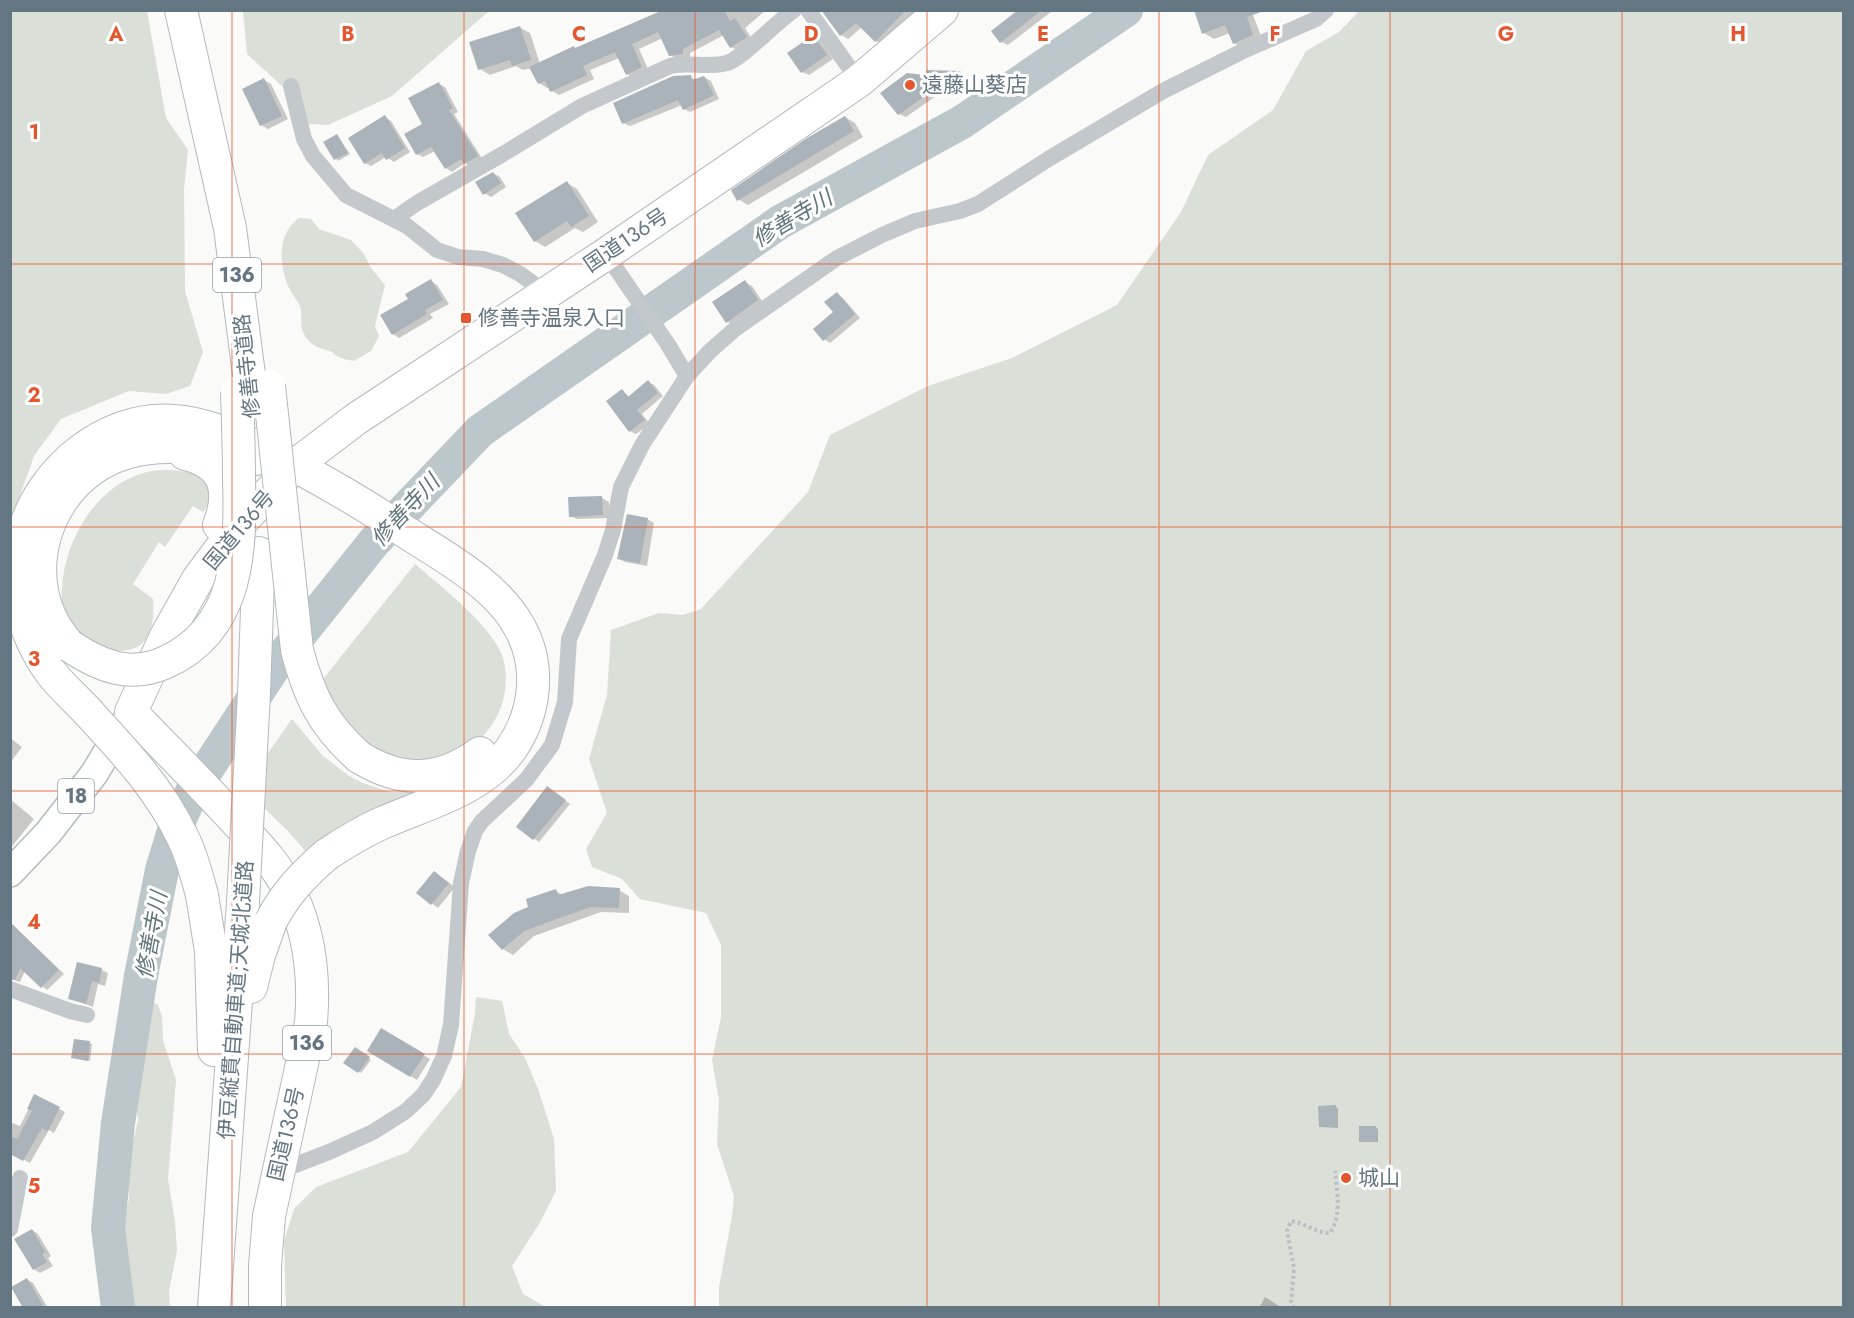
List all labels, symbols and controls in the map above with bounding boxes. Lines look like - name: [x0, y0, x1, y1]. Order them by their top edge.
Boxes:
- text: A: [108, 20, 124, 49]
- text: B: [341, 20, 355, 49]
- text: C: [572, 20, 586, 49]
- text: D: [804, 20, 818, 49]
- text: E: [1037, 20, 1049, 49]
- text: F: [1269, 20, 1281, 49]
- text: G: [1498, 20, 1514, 49]
- text: H: [1730, 20, 1746, 49]
- place label: 遠藤山葵店: [922, 70, 1027, 100]
- marker: 遠藤山葵店: [903, 78, 917, 92]
- text: 1: [29, 118, 39, 147]
- water label: 修善寺川: [746, 181, 840, 254]
- street label: 国道136号: [578, 201, 674, 279]
- road number: 136: [213, 258, 261, 292]
- place label: 修善寺温泉入口: [478, 303, 625, 333]
- marker: 修善寺温泉入口: [459, 311, 473, 325]
- street label: 修善寺道路: [227, 312, 267, 420]
- text: 2: [27, 381, 41, 410]
- water label: 修善寺川: [363, 465, 448, 553]
- street label: 国道136号: [197, 484, 281, 576]
- text: 3: [28, 645, 40, 674]
- road number: 18: [58, 779, 94, 813]
- street label: 伊豆縦貫自動車道;天城北道路: [211, 859, 261, 1141]
- water label: 修善寺川: [128, 887, 175, 981]
- text: 4: [27, 908, 41, 937]
- road number: 136: [283, 1026, 331, 1060]
- street label: 国道136号: [261, 1084, 311, 1184]
- place label: 城山: [1358, 1163, 1400, 1193]
- marker: 城山: [1339, 1171, 1353, 1185]
- text: 5: [28, 1172, 41, 1201]

